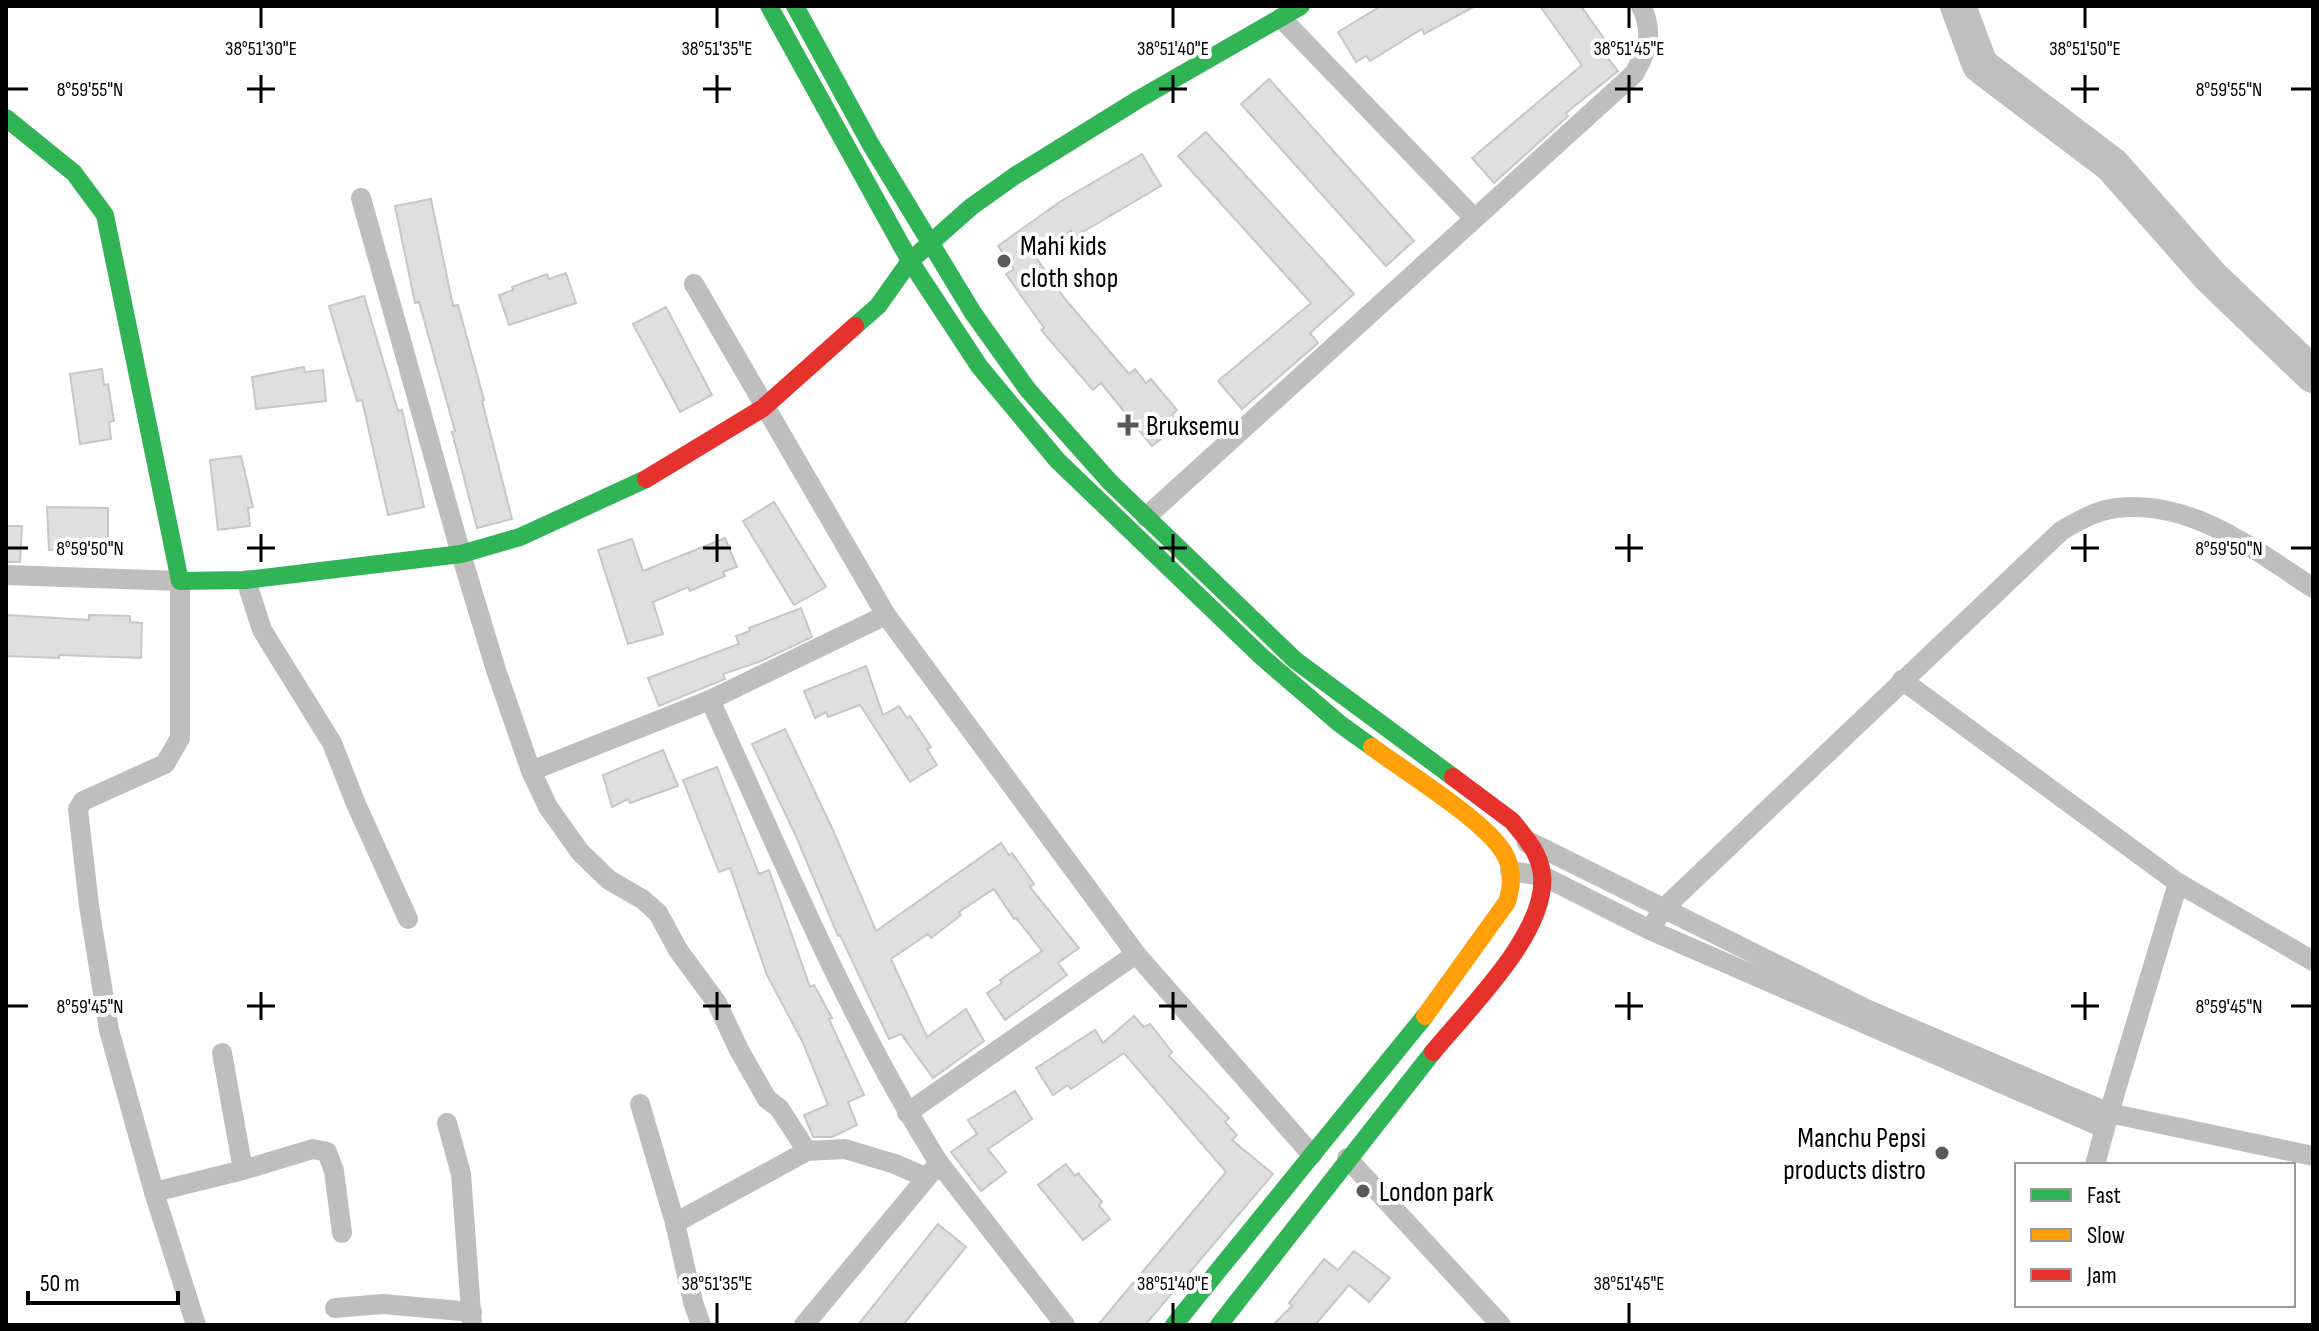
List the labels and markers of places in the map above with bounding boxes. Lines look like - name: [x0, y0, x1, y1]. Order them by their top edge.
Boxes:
- place label: Mahi kids cloth shop: [1020, 230, 1118, 295]
- marker: Mahi kids cloth shop: [995, 252, 1013, 270]
- place label: Bruksemu: [1146, 410, 1240, 443]
- marker: Bruksemu: [1117, 414, 1139, 436]
- place label: Manchu Pepsi products distro: [1783, 1122, 1926, 1187]
- marker: Manchu Pepsi products distro: [1933, 1144, 1951, 1162]
- place label: London park: [1379, 1176, 1494, 1209]
- marker: London park: [1354, 1182, 1372, 1200]

